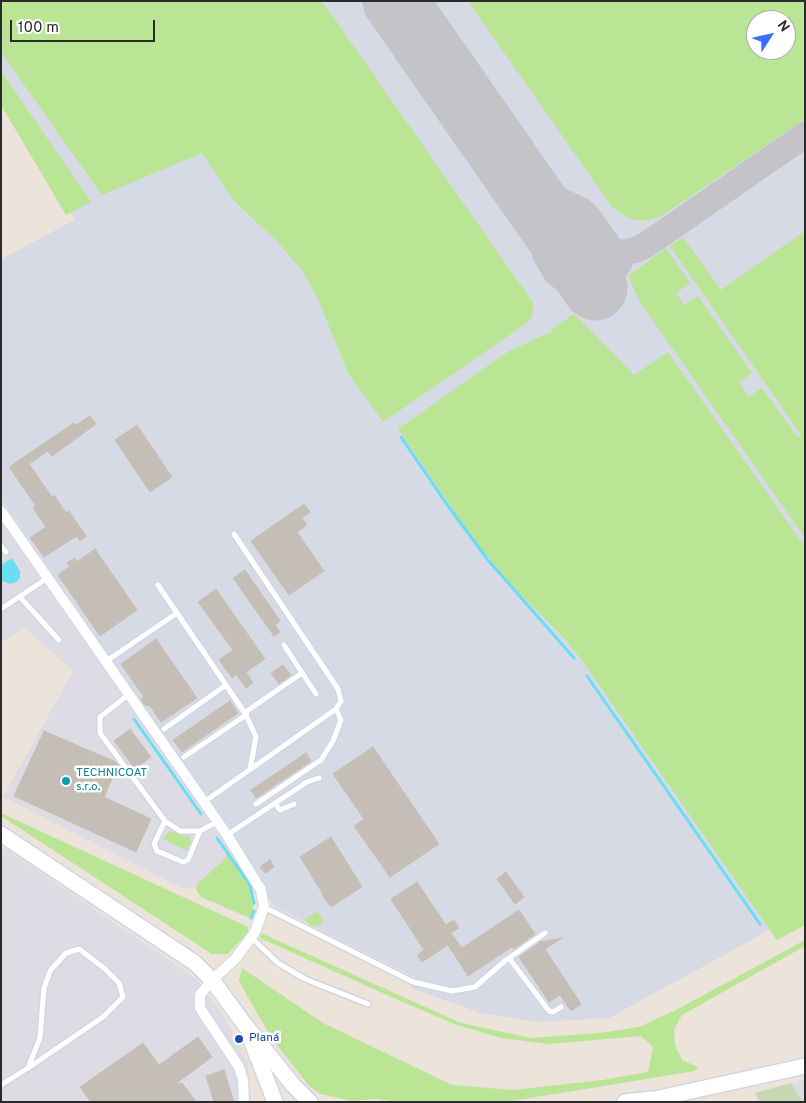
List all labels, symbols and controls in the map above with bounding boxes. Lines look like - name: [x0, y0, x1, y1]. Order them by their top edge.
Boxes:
- scale bar: [12, 10, 158, 42]
- north arrow: [746, 10, 796, 60]
- text: N: [773, 18, 793, 36]
- text: 100 m: [18, 19, 59, 38]
- place label: TECHNICOAT s.r.o.: [76, 767, 147, 795]
- marker: TECHNICOAT s.r.o.: [60, 775, 72, 787]
- place label: Planá: [249, 1032, 279, 1046]
- marker: Planá: [233, 1033, 245, 1045]

